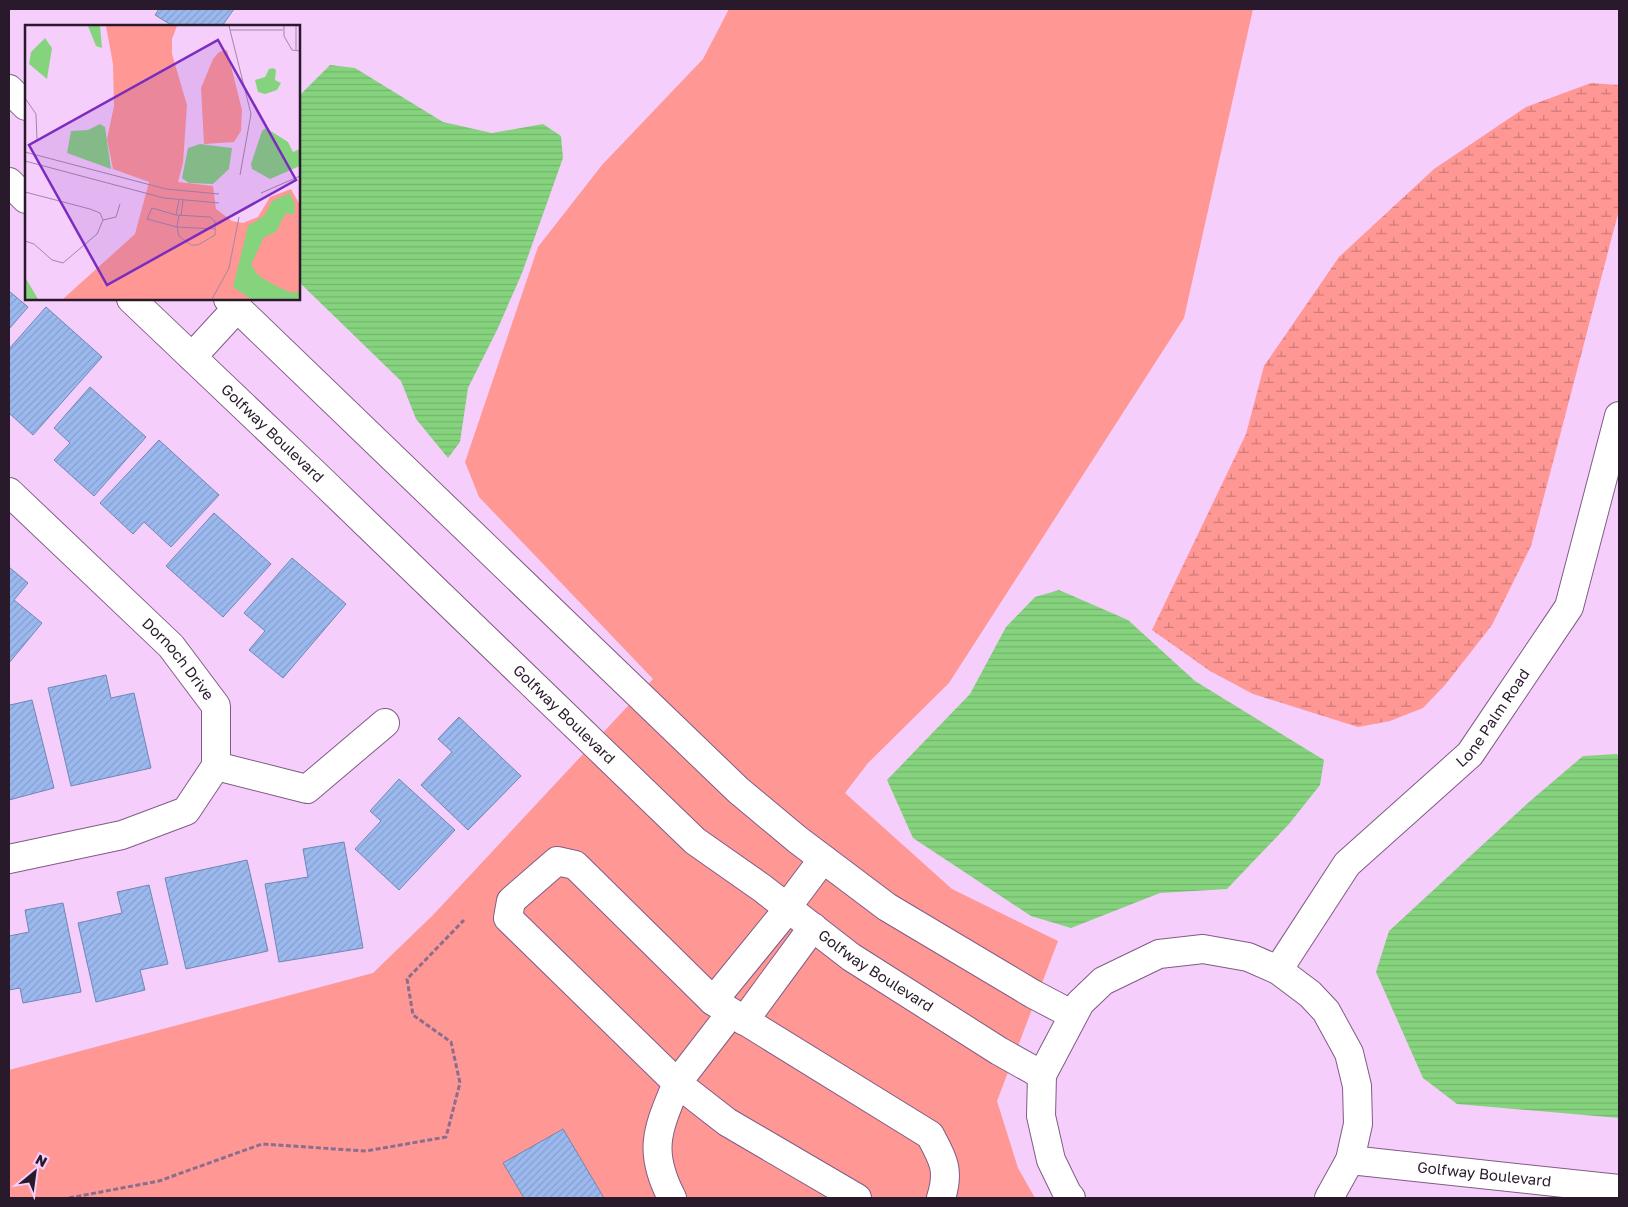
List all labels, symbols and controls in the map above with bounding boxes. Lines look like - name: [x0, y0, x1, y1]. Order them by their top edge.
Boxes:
- inset map: [25, 25, 300, 300]
- street label: Golfway Boulevard: [218, 380, 328, 486]
- street label: Dornoch Drive: [139, 614, 218, 703]
- street label: Golfway Boulevard: [510, 660, 619, 767]
- street label: Lone Palm Road: [1452, 665, 1533, 770]
- street label: Golfway Boulevard: [815, 925, 937, 1015]
- north arrow: [10, 1147, 60, 1197]
- text: N: [33, 1150, 50, 1170]
- street label: Golfway Boulevard: [1416, 1157, 1552, 1190]

